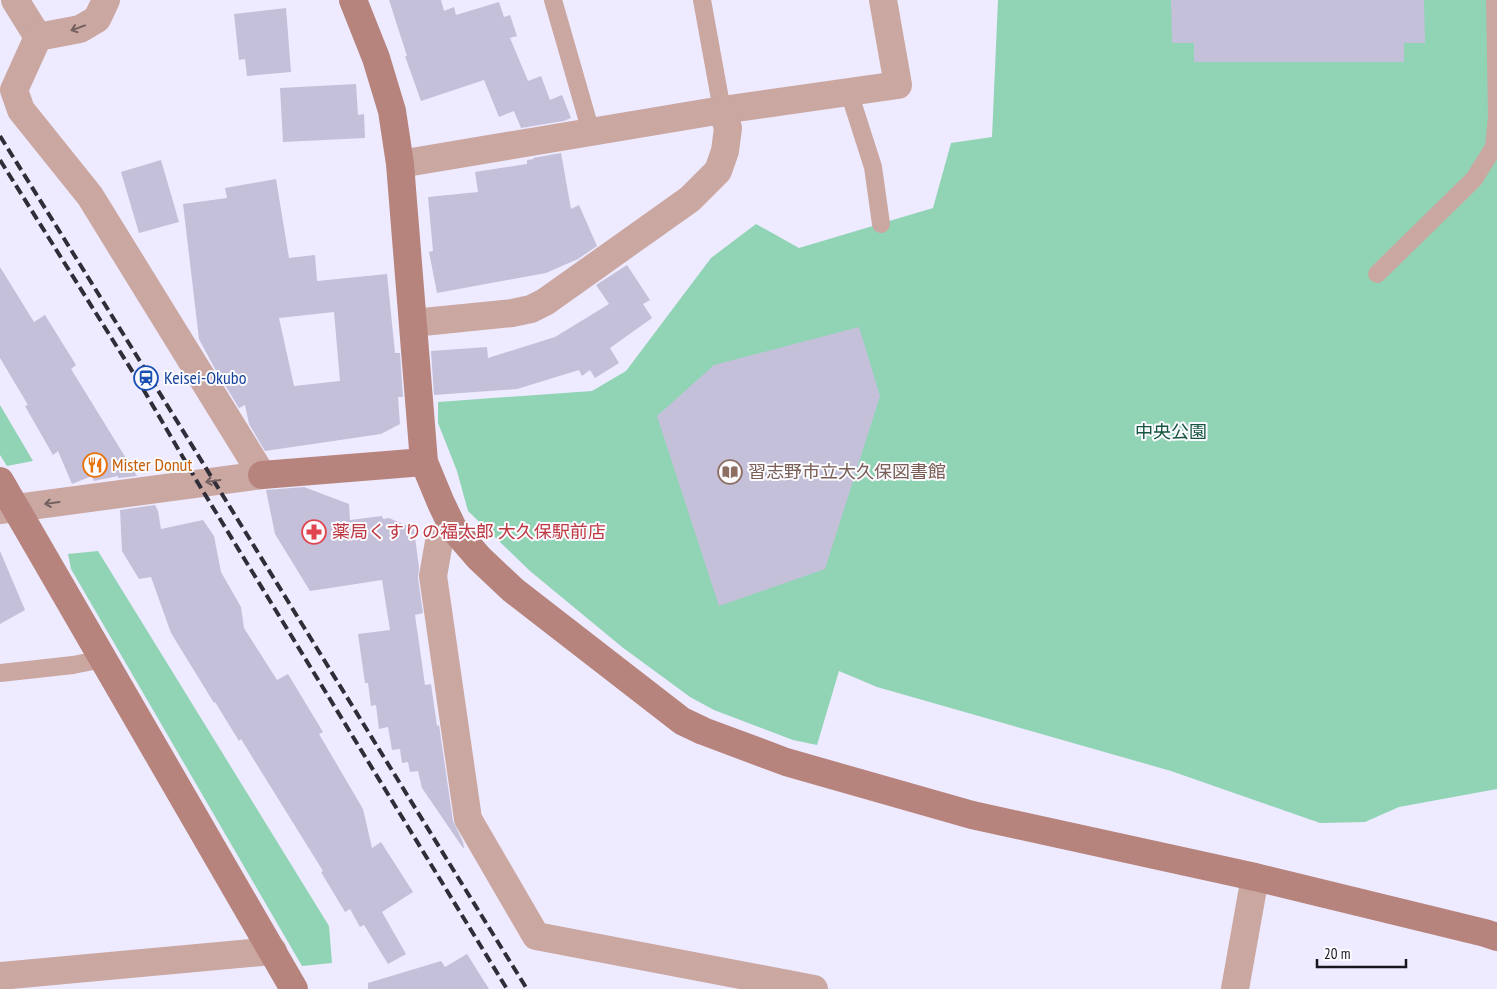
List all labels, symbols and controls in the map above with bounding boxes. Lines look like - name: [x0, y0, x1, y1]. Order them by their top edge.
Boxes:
- one-way arrow: [71, 24, 87, 33]
- station icon: Keisei-Okubo: [133, 365, 159, 391]
- place label: Keisei-Okubo: [164, 366, 247, 389]
- park label: 中央公園: [1135, 420, 1207, 443]
- restaurant icon: Mister Donut: [82, 452, 108, 478]
- place label: Mister Donut: [112, 453, 192, 476]
- library icon: 習志野市立大久保図書館: [717, 459, 743, 485]
- place label: 習志野市立大久保図書館: [748, 460, 946, 483]
- one-way arrow: [206, 476, 222, 486]
- one-way arrow: [45, 498, 61, 508]
- pharmacy icon: 薬局くすりの福太郎 大久保駅前店: [301, 519, 327, 545]
- place label: 薬局くすりの福太郎 大久保駅前店: [332, 520, 606, 543]
- scale bar: [1317, 936, 1406, 968]
- text: 20 m: [1324, 944, 1350, 963]

